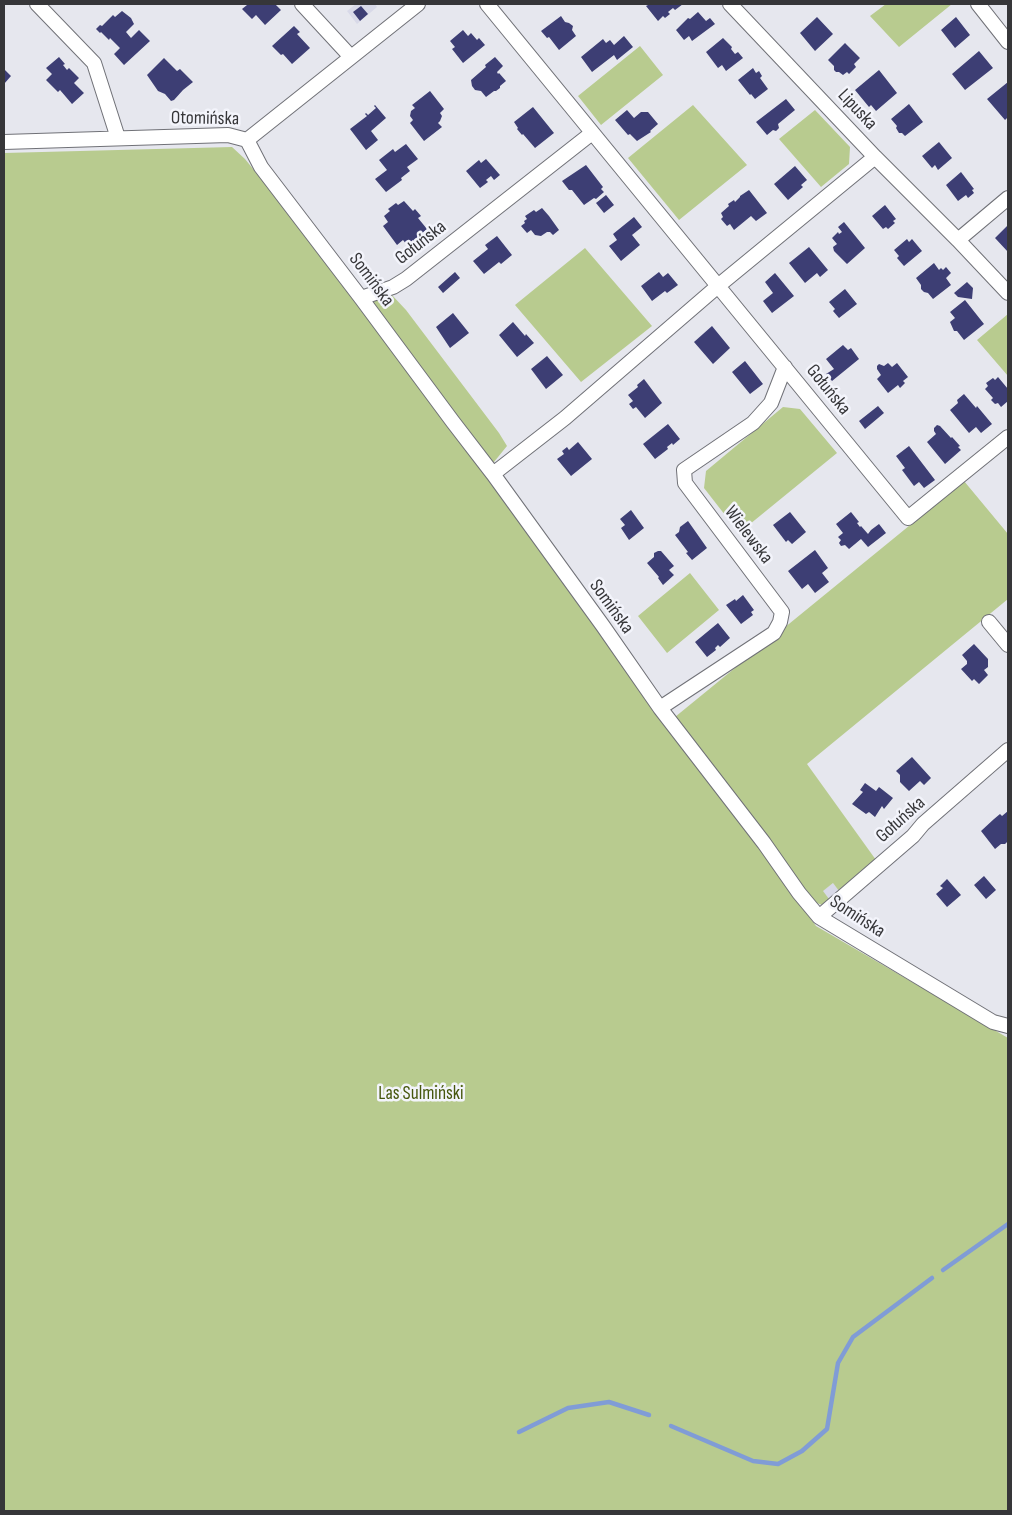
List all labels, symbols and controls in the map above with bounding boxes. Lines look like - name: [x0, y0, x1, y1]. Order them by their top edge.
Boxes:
- street label: Lipuska: [832, 85, 882, 135]
- street label: Otomińska: [171, 107, 239, 131]
- street label: Gołuńska: [391, 216, 451, 270]
- street label: Somińska: [343, 249, 399, 311]
- street label: Gołuńska: [801, 360, 855, 420]
- street label: Wielewska: [719, 502, 777, 568]
- street label: Somińska: [584, 576, 638, 638]
- street label: Gołuńska: [872, 792, 930, 848]
- street label: Somińska: [825, 891, 889, 943]
- park label: Las Sulmiński: [378, 1083, 464, 1105]

